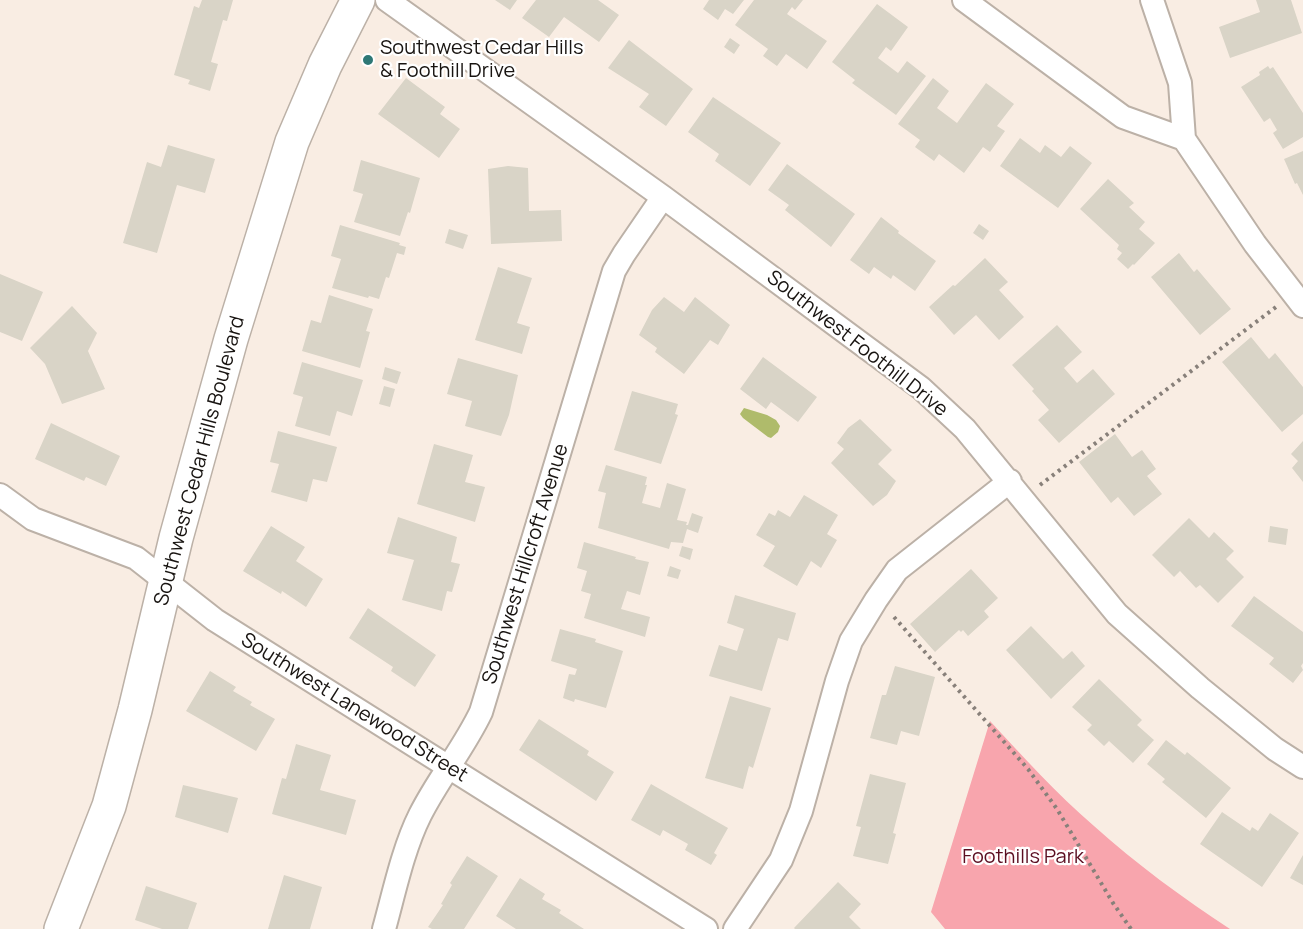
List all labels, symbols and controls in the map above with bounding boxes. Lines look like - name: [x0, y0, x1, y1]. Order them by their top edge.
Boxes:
- place label: Southwest Cedar Hills & Foothill Drive: [380, 36, 583, 83]
- marker: Southwest Cedar Hills & Foothill Drive: [361, 53, 375, 67]
- street label: Southwest Foothill Drive: [762, 266, 952, 422]
- street label: Southwest Cedar Hills Boulevard: [150, 314, 250, 608]
- street label: Southwest Hillcroft Avenue: [478, 441, 574, 687]
- street label: Southwest Lanewood Street: [236, 628, 472, 788]
- park label: Foothills Park: [962, 845, 1084, 869]

